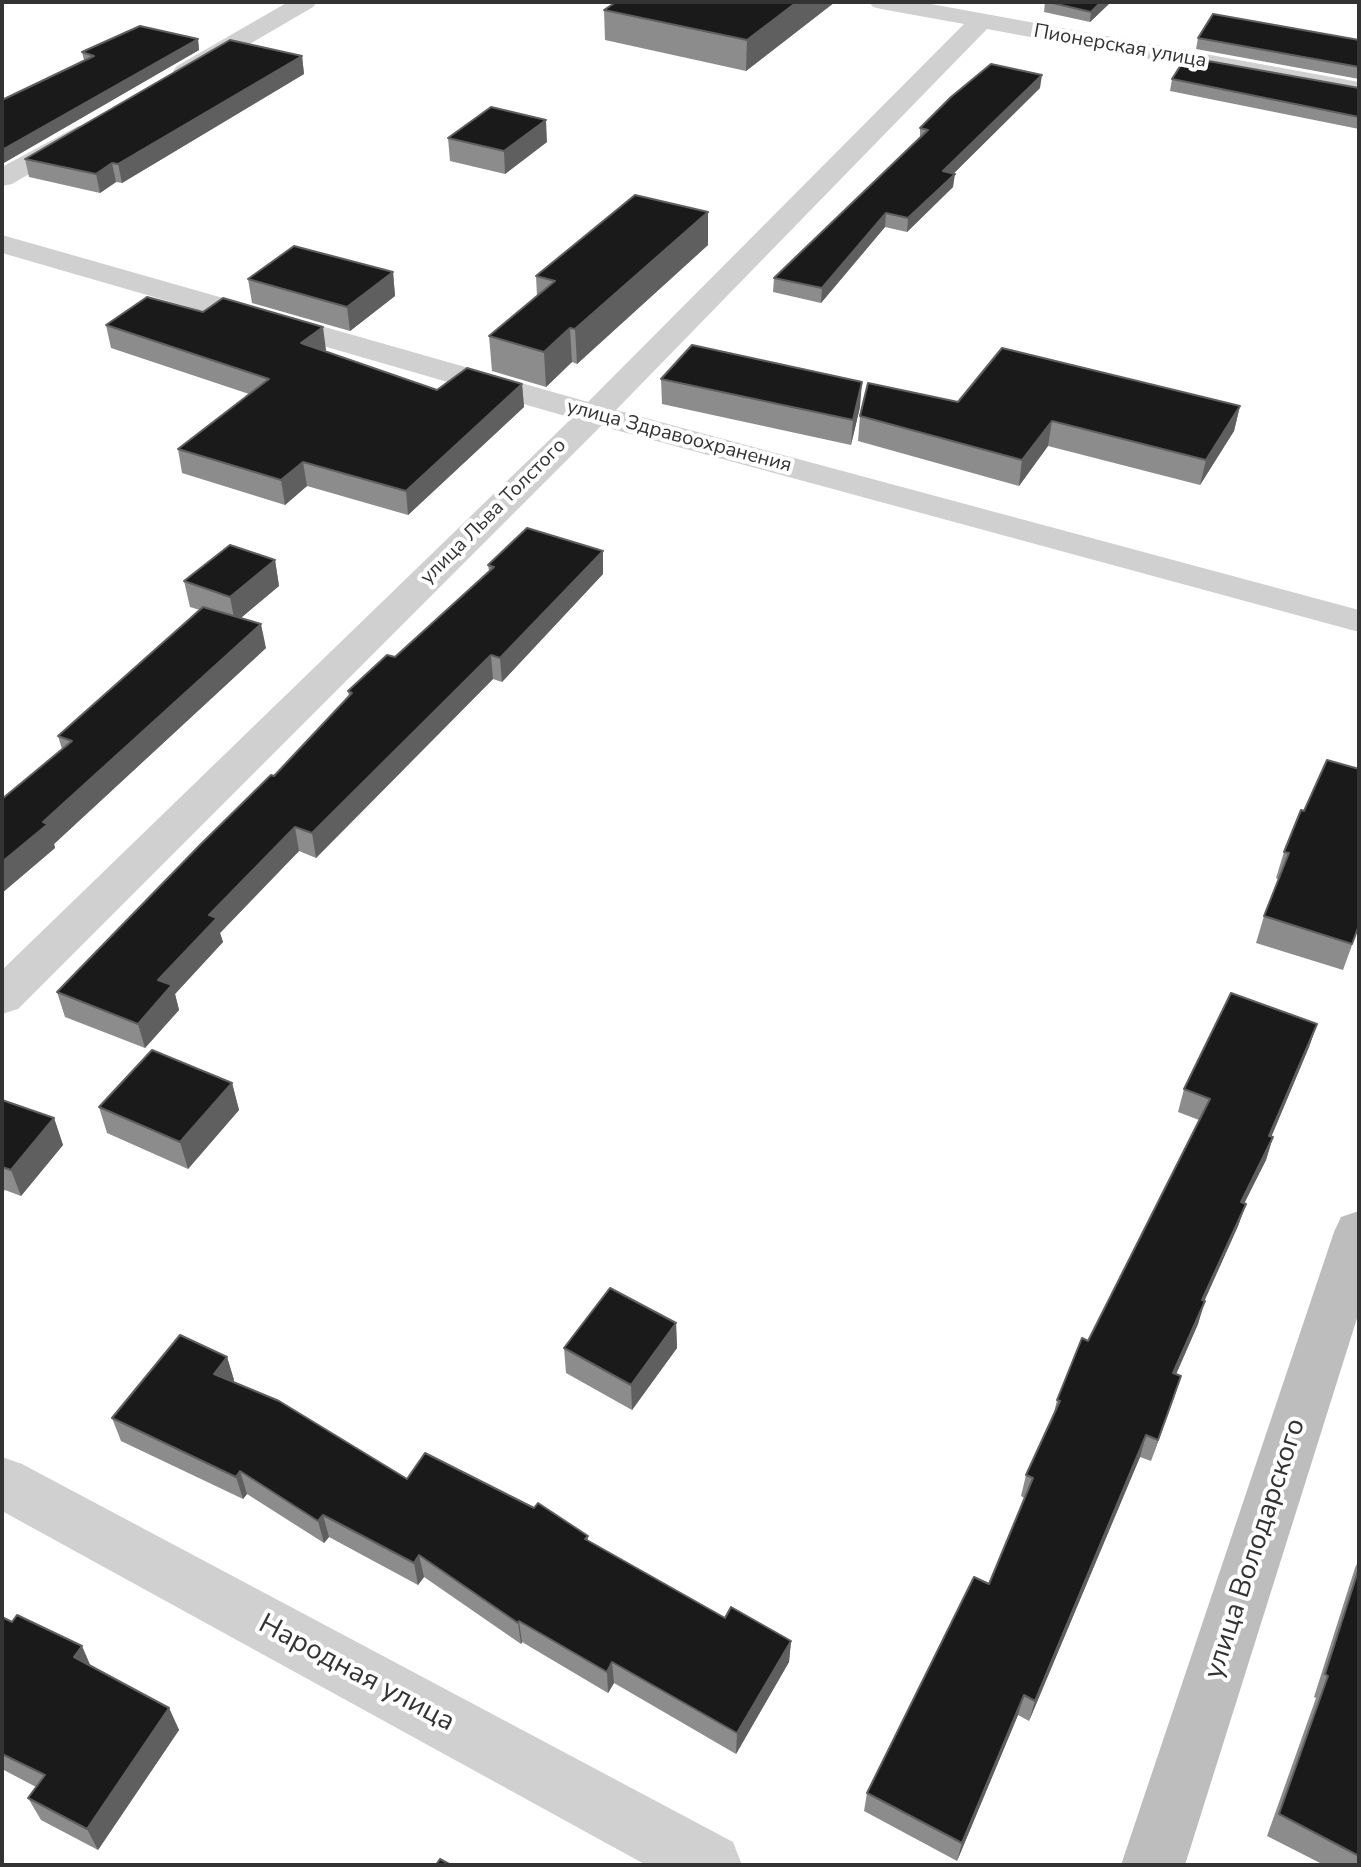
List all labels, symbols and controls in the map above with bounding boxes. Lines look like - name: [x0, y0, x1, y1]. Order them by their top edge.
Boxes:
- street label: Пионерская улица: [1032, 20, 1208, 74]
- street label: улица Здравоохранения: [564, 395, 794, 479]
- street label: улица Льва Толстого: [416, 434, 572, 590]
- street label: улица Володарского: [1198, 1415, 1314, 1683]
- street label: Народная улица: [252, 1608, 460, 1740]

